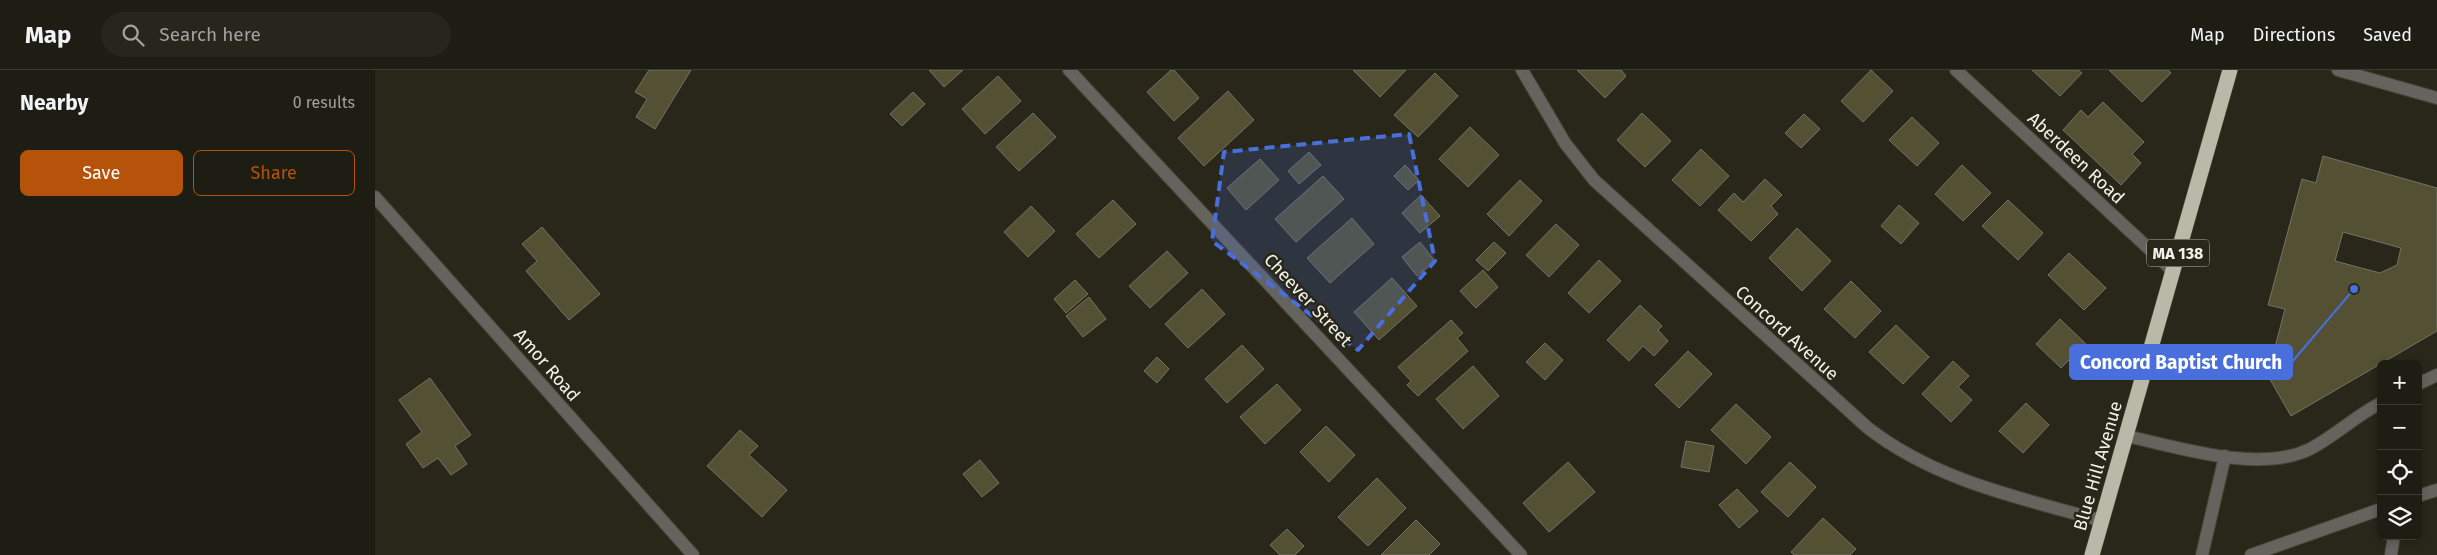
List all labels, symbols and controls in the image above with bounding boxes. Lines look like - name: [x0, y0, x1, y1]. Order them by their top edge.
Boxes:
- search box: [101, 12, 451, 57]
- text: Map: [25, 21, 71, 49]
- icon: search: [119, 21, 147, 49]
- text: Search here: [159, 23, 261, 46]
- text: Map: [2190, 24, 2225, 46]
- text: Directions: [2253, 24, 2335, 46]
- text: Saved: [2363, 24, 2412, 46]
- text: Nearby: [20, 90, 88, 116]
- text: 0 results: [293, 93, 355, 112]
- street label: Aberdeen Road: [2023, 108, 2129, 208]
- button: Save: [20, 150, 183, 196]
- button: Share: [193, 150, 355, 196]
- road number: MA 138: [2147, 240, 2209, 267]
- street label: Cheever Street: [1259, 249, 1357, 351]
- street label: Concord Avenue: [1731, 281, 1843, 385]
- street label: Amor Road: [509, 324, 585, 406]
- callout: Concord Baptist Church: [2070, 345, 2292, 379]
- text: Concord Baptist Church: [2080, 351, 2282, 374]
- map controls: [2377, 360, 2422, 540]
- button: +: [2377, 360, 2422, 405]
- street label: Blue Hill Avenue: [2069, 399, 2127, 533]
- button: −: [2377, 405, 2422, 450]
- button: locate: [2377, 450, 2422, 495]
- button: layers: [2377, 495, 2422, 540]

